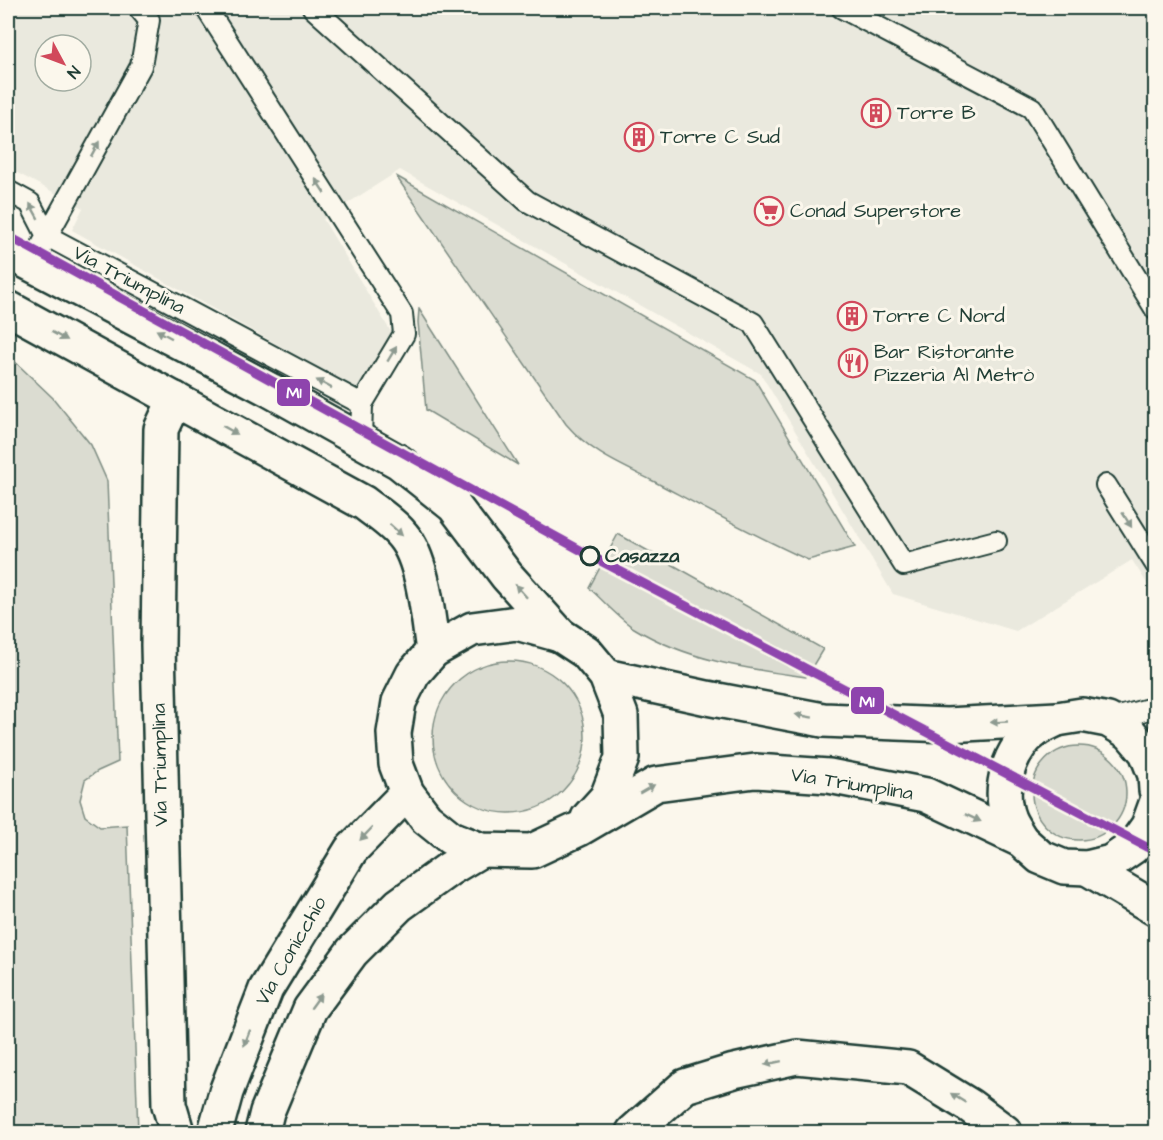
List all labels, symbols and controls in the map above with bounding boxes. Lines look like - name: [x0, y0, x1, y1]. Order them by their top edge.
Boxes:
- north arrow: [33, 33, 93, 93]
- text: N: [62, 61, 85, 83]
- building icon: Torre B: [860, 97, 892, 129]
- place label: Torre B: [897, 99, 976, 127]
- building icon: Torre C Sud: [623, 121, 655, 153]
- place label: Torre C Sud: [660, 123, 780, 151]
- one-way arrow: [90, 140, 100, 157]
- one-way arrow: [315, 178, 326, 194]
- supermarket icon: Conad Superstore: [753, 195, 785, 227]
- place label: Conad Superstore: [790, 197, 961, 225]
- one-way arrow: [29, 202, 39, 219]
- street label: Via Triumplina: [68, 239, 190, 321]
- building icon: Torre C Nord: [836, 300, 868, 332]
- place label: Torre C Nord: [873, 302, 1005, 330]
- one-way arrow: [155, 329, 172, 339]
- one-way arrow: [51, 331, 68, 341]
- place label: Bar Ristorante Pizzeria Al Metrò: [874, 338, 1034, 389]
- one-way arrow: [387, 346, 398, 362]
- restaurant icon: Bar Ristorante Pizzeria Al Metrò: [837, 347, 869, 379]
- line badge: M1: [276, 378, 311, 407]
- one-way arrow: [315, 379, 332, 389]
- text: M1: [286, 382, 303, 404]
- one-way arrow: [222, 425, 239, 435]
- one-way arrow: [1122, 512, 1133, 528]
- one-way arrow: [389, 523, 404, 537]
- place label: Casazza: [605, 542, 680, 570]
- marker: Casazza: [580, 546, 600, 566]
- one-way arrow: [514, 584, 528, 599]
- line badge: M1: [850, 686, 885, 715]
- text: M1: [859, 691, 876, 713]
- street label: Via Triumplina: [145, 703, 175, 827]
- one-way arrow: [794, 711, 813, 720]
- one-way arrow: [989, 718, 1008, 727]
- street label: Via Triumplina: [789, 761, 915, 807]
- one-way arrow: [639, 784, 656, 794]
- one-way arrow: [965, 813, 982, 822]
- one-way arrow: [359, 827, 373, 842]
- street label: Via Conicchio: [248, 891, 334, 1011]
- one-way arrow: [309, 993, 321, 1008]
- one-way arrow: [242, 1029, 252, 1047]
- one-way arrow: [763, 1058, 782, 1068]
- one-way arrow: [950, 1093, 966, 1104]

